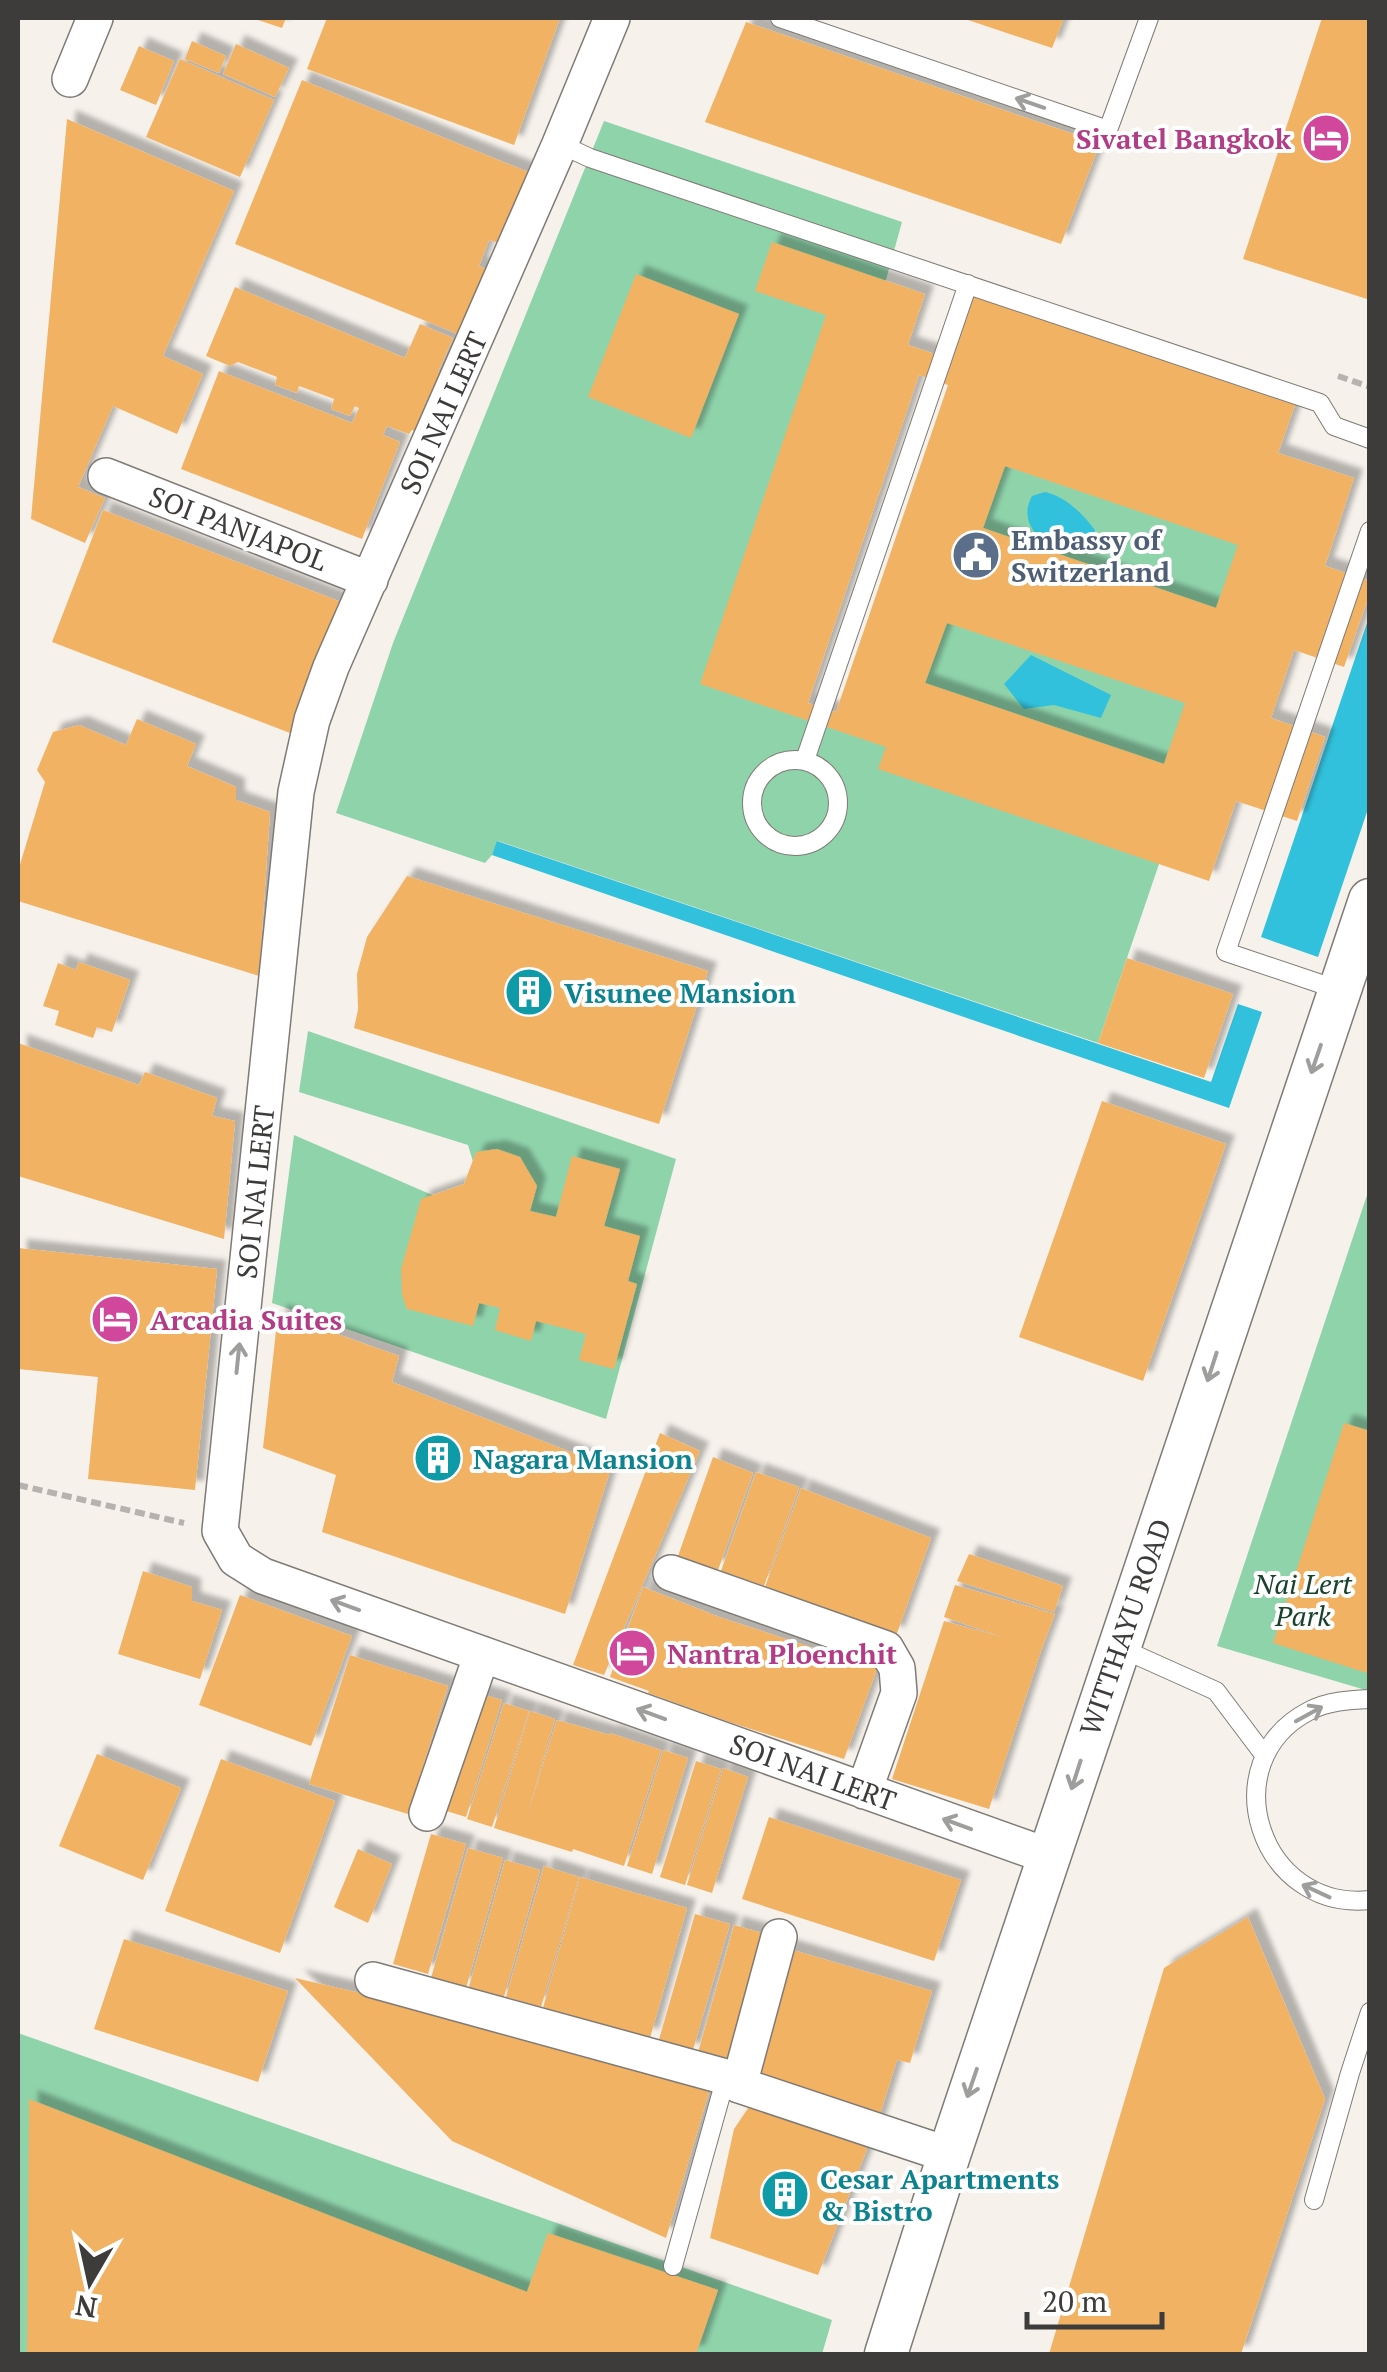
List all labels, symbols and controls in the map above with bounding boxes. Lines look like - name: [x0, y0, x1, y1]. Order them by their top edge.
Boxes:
- one-way arrow: [1014, 93, 1046, 111]
- hotel icon: Sivatel Bangkok: [1300, 112, 1352, 164]
- place label: Sivatel Bangkok: [1076, 120, 1292, 157]
- street label: SOI NAI LERT: [391, 326, 495, 500]
- street label: SOI PANJAPOL: [144, 477, 332, 579]
- place label: Embassy of Switzerland: [1011, 521, 1170, 590]
- public building icon: Embassy of Switzerland: [950, 529, 1002, 581]
- building icon: Visunee Mansion: [503, 966, 555, 1018]
- place label: Visunee Mansion: [564, 974, 796, 1011]
- one-way arrow: [1305, 1043, 1323, 1074]
- street label: SOI NAI LERT: [228, 1103, 282, 1281]
- hotel icon: Arcadia Suites: [89, 1293, 141, 1345]
- place label: Arcadia Suites: [150, 1301, 342, 1338]
- one-way arrow: [228, 1342, 247, 1374]
- one-way arrow: [1202, 1351, 1220, 1382]
- building icon: Nagara Mansion: [412, 1432, 464, 1484]
- place label: Nagara Mansion: [473, 1440, 693, 1477]
- street label: WITTHAYU ROAD: [1071, 1514, 1179, 1740]
- park label: Nai Lert Park: [1253, 1565, 1352, 1634]
- one-way arrow: [330, 1595, 361, 1613]
- hotel icon: Nantra Ploenchit: [606, 1627, 658, 1679]
- place label: Nantra Ploenchit: [667, 1635, 897, 1672]
- one-way arrow: [1293, 1703, 1323, 1723]
- one-way arrow: [636, 1704, 667, 1722]
- street label: SOI NAI LERT: [725, 1725, 901, 1819]
- one-way arrow: [1065, 1758, 1083, 1790]
- one-way arrow: [942, 1814, 973, 1832]
- one-way arrow: [1301, 1881, 1331, 1899]
- one-way arrow: [962, 2067, 980, 2098]
- place label: Cesar Apartments & Bistro: [820, 2160, 1059, 2229]
- building icon: Cesar Apartments & Bistro: [759, 2168, 811, 2220]
- north arrow: [40, 2232, 140, 2332]
- scale bar: [1027, 2267, 1162, 2329]
- text: 20 m: [1042, 2281, 1107, 2321]
- text: N: [73, 2287, 99, 2327]

